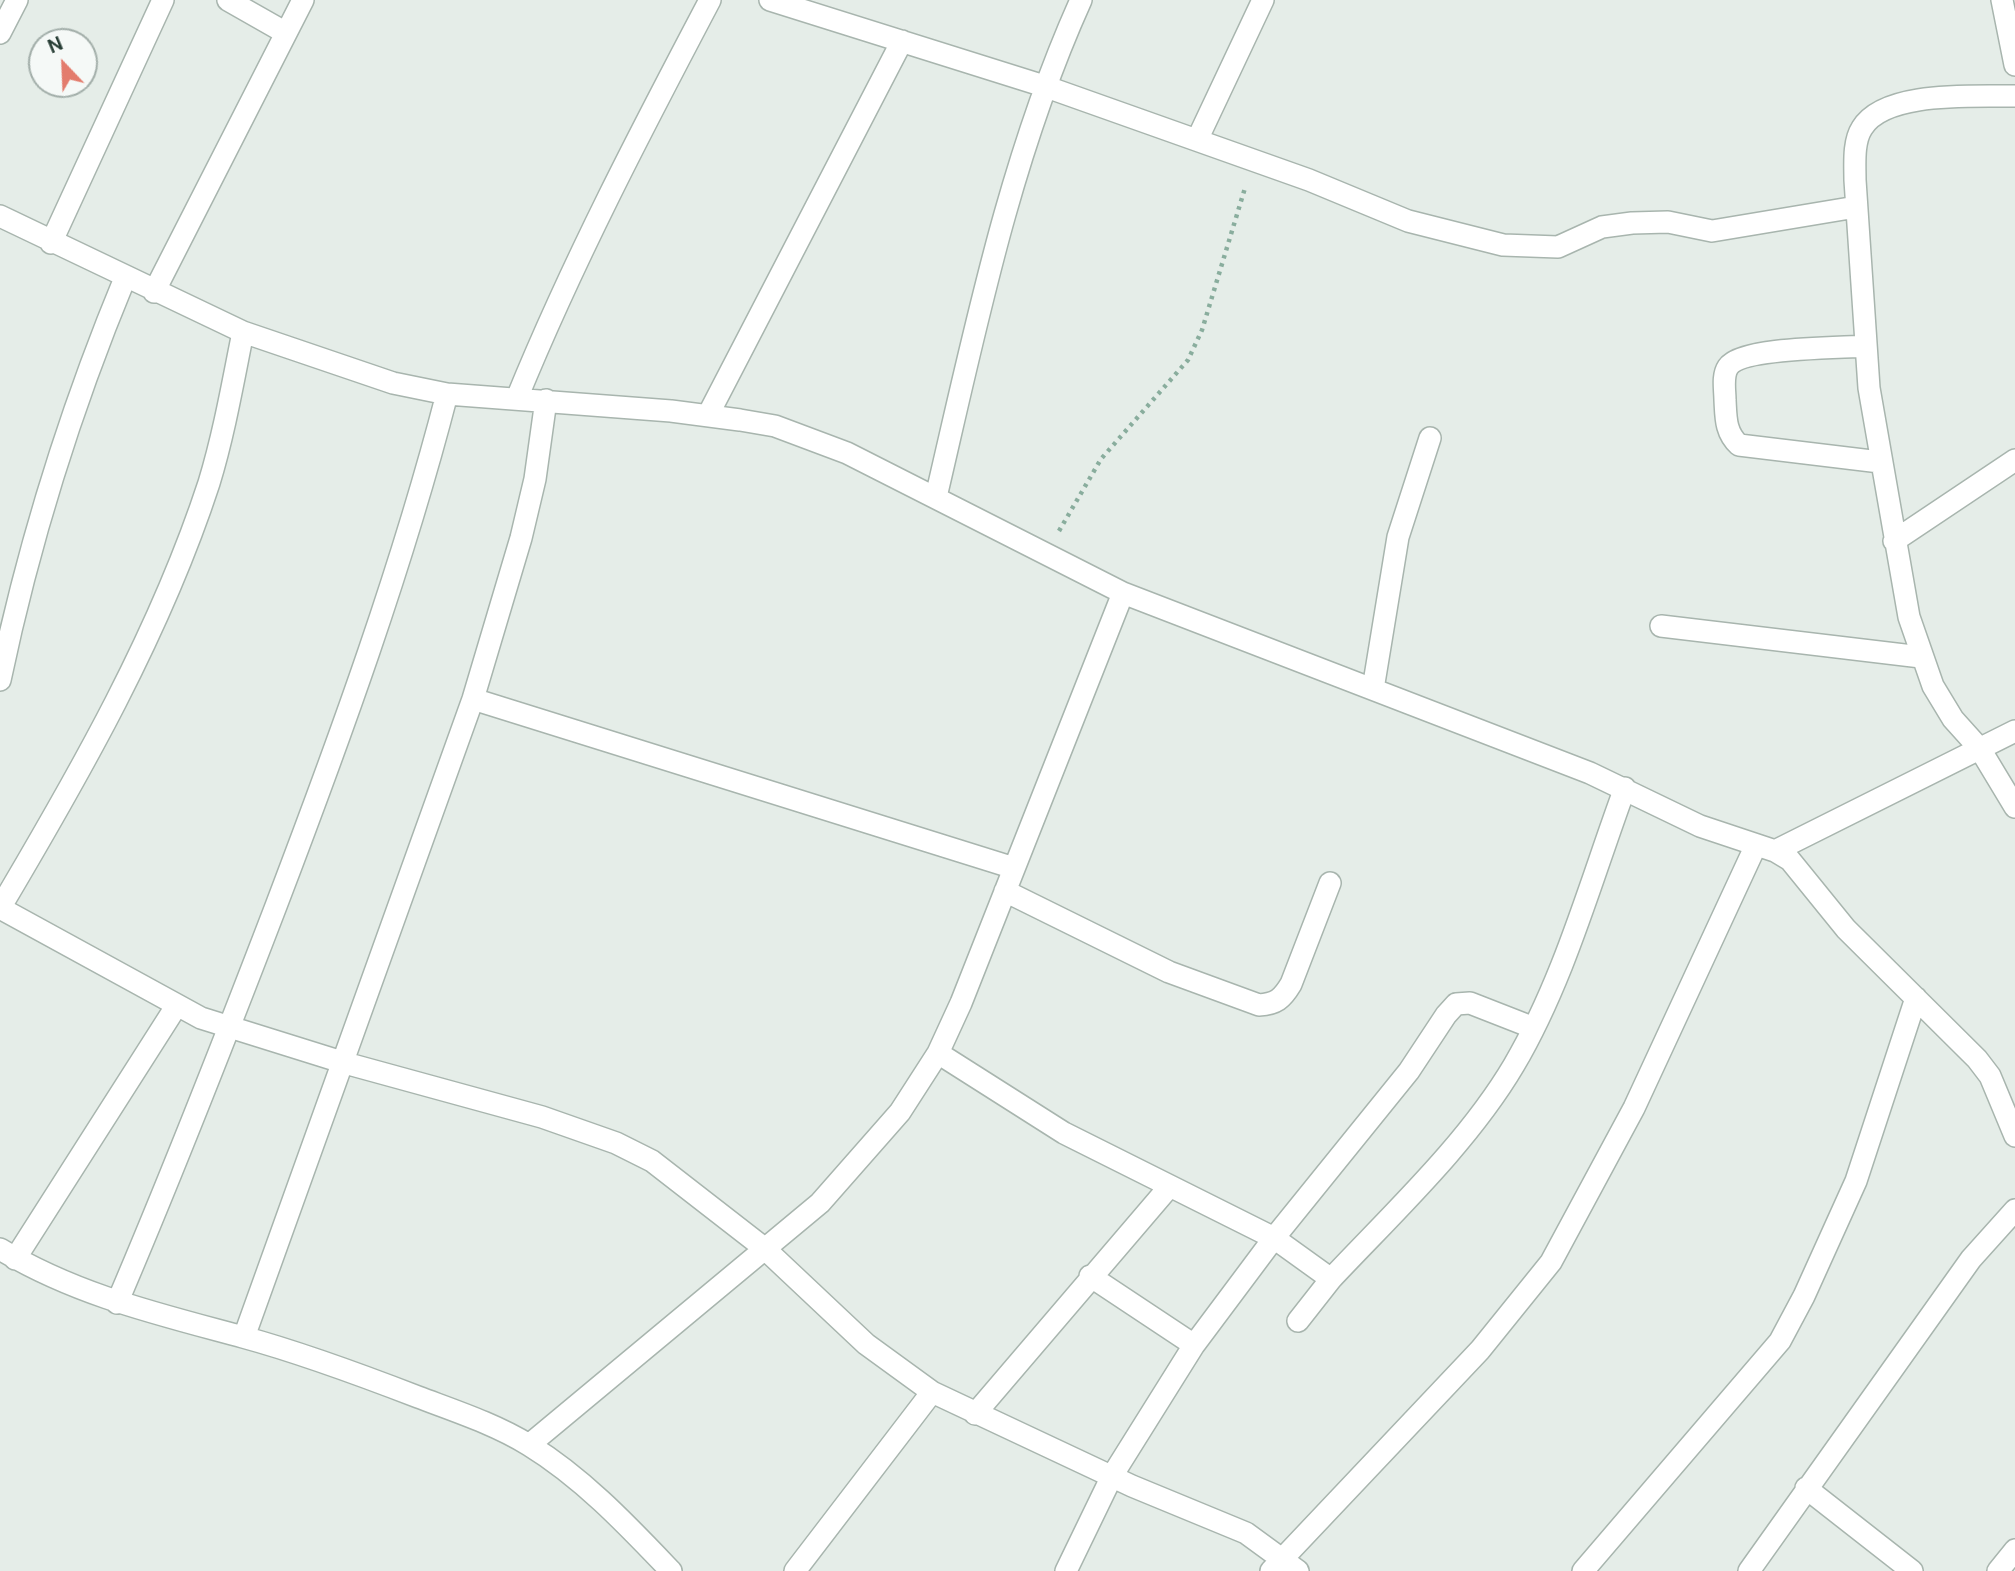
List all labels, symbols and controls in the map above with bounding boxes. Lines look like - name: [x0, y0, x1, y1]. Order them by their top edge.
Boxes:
- north arrow: [28, 28, 98, 98]
- text: N: [44, 31, 67, 59]

